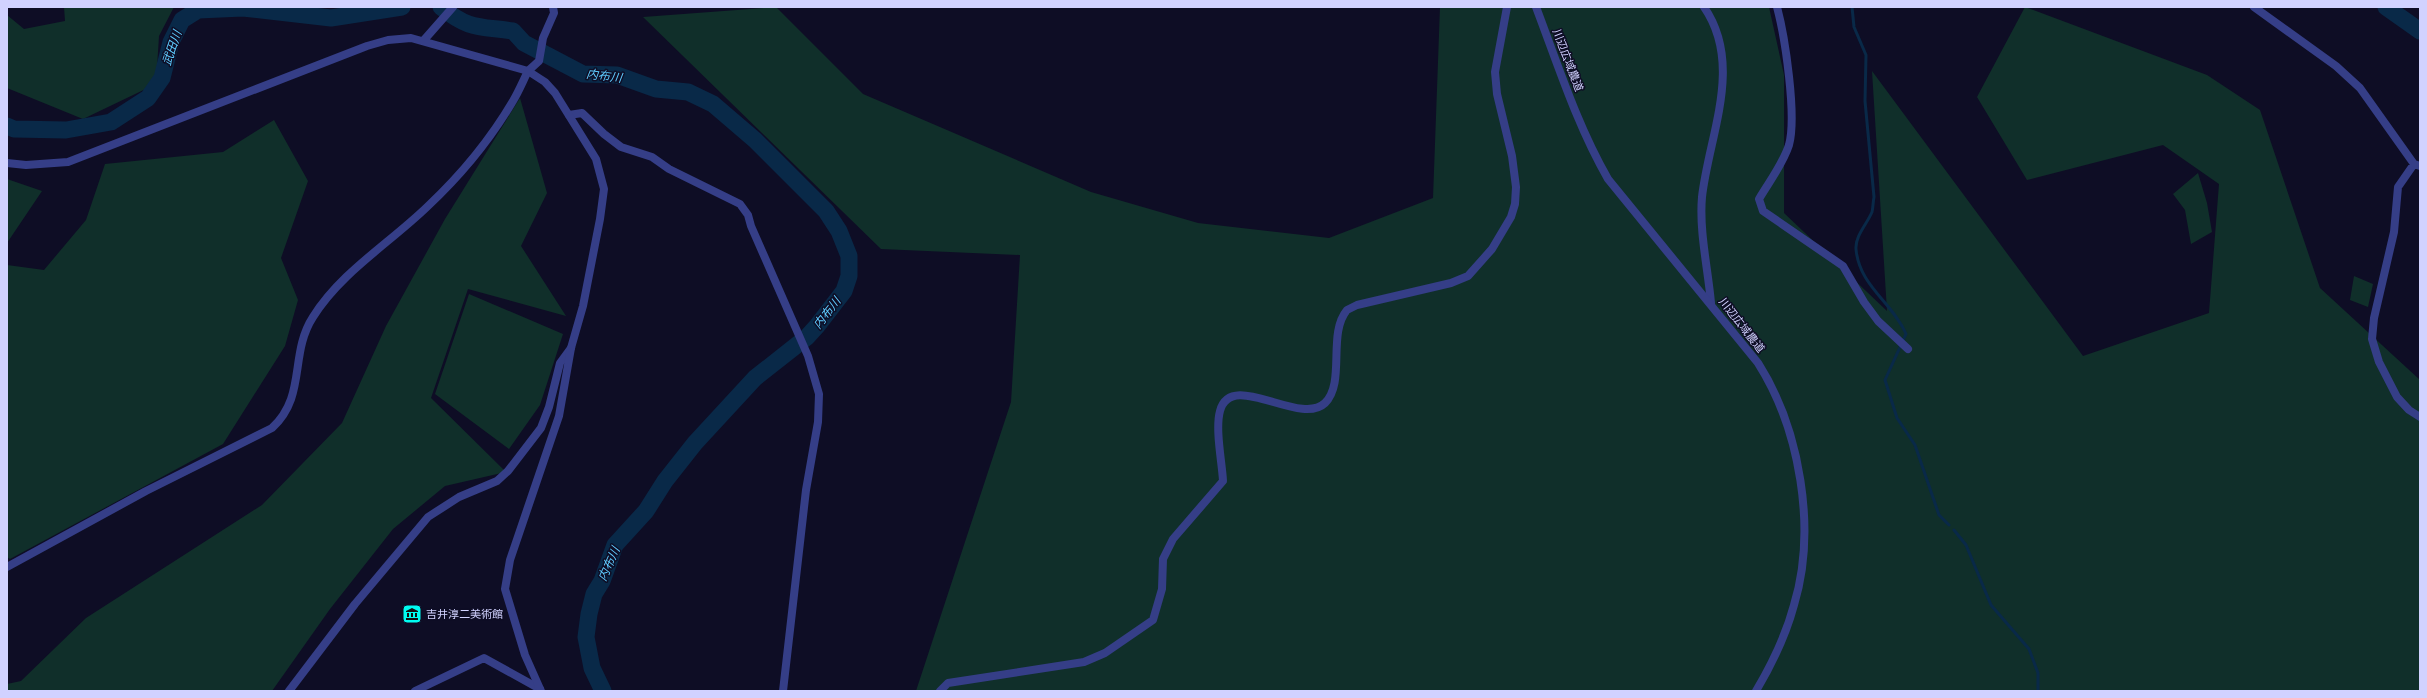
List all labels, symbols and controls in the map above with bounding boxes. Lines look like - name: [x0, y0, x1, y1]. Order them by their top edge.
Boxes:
- water label: 武田川: [158, 26, 187, 68]
- street label: 川辺広域農道: [1549, 26, 1587, 94]
- water label: 内布川: [585, 65, 625, 87]
- water label: 内布川: [809, 292, 846, 333]
- street label: 川辺広域農道: [1715, 294, 1769, 356]
- water label: 内布川: [593, 542, 625, 584]
- museum icon: 吉井淳二美術館: [401, 603, 423, 625]
- place label: 吉井淳二美術館: [426, 606, 503, 622]

